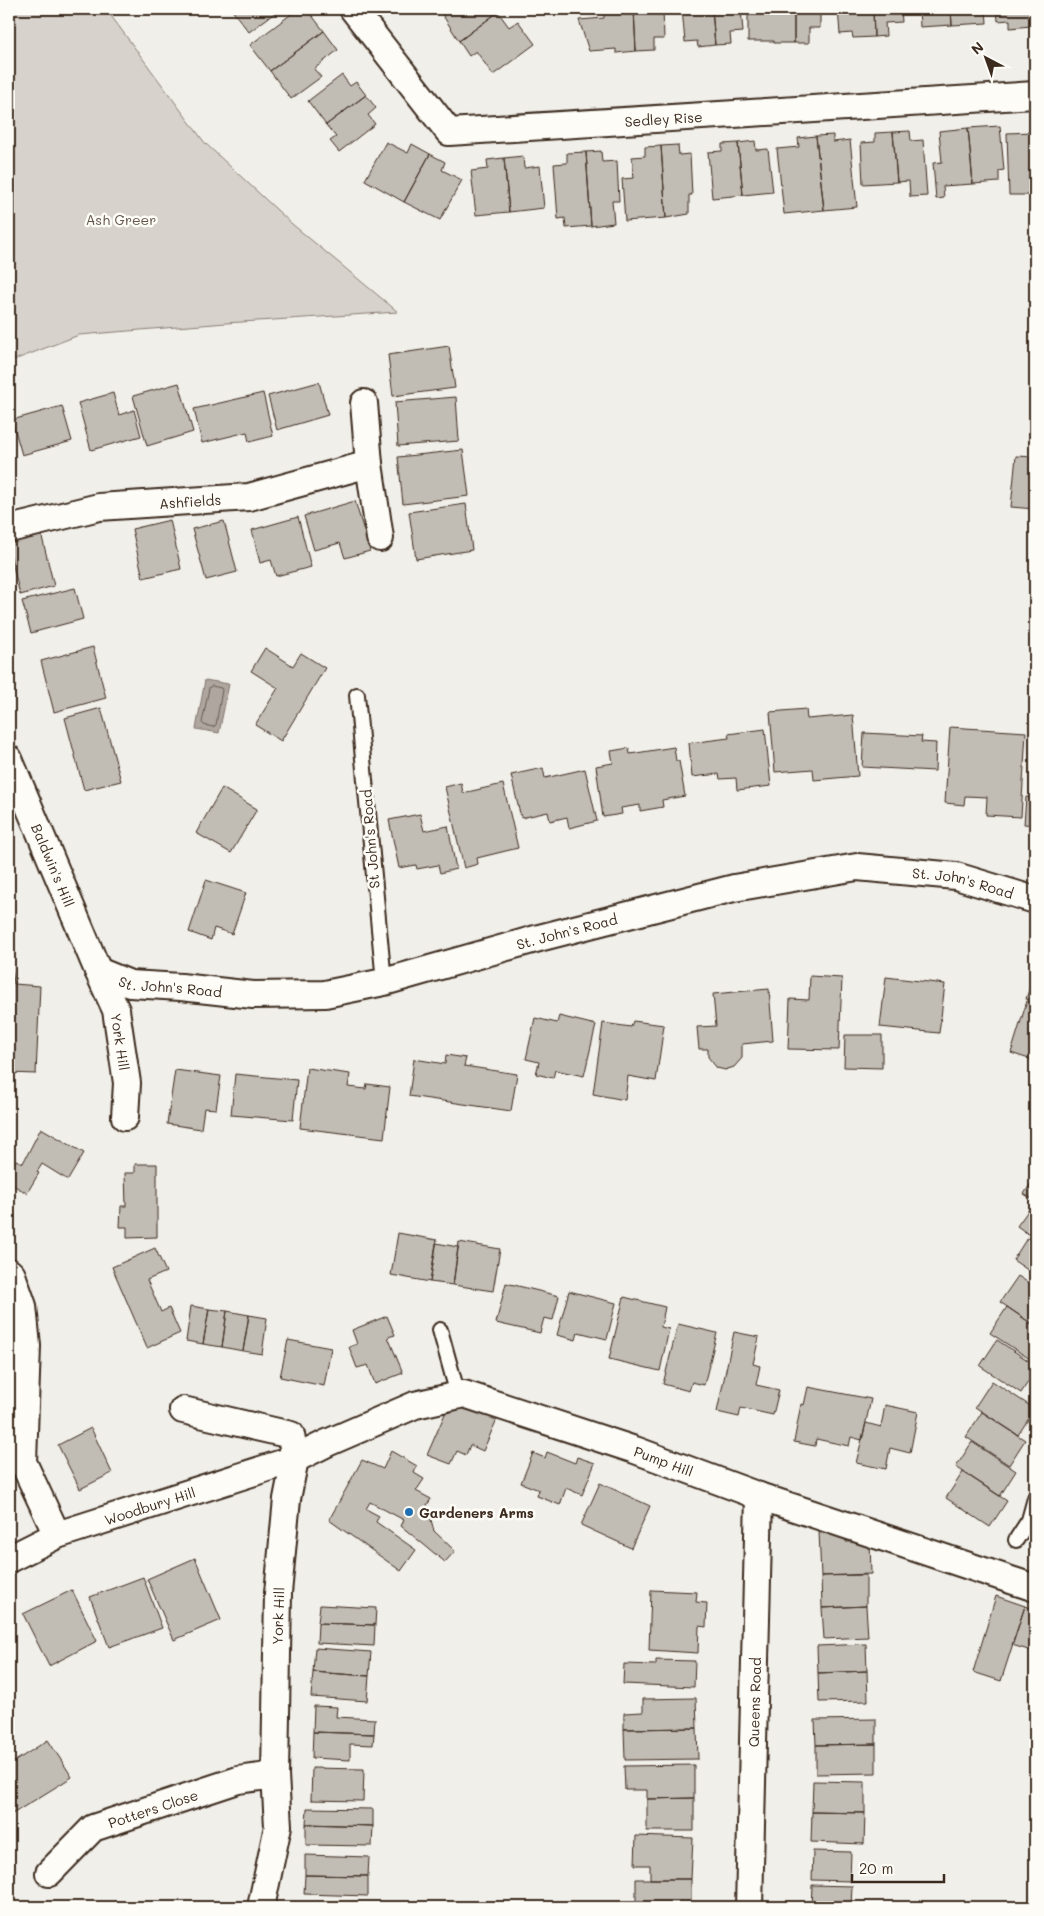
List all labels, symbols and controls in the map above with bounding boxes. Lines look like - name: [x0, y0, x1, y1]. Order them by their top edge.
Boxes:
- north arrow: [962, 32, 1012, 82]
- text: N: [967, 37, 987, 58]
- street label: Sedley Rise: [624, 107, 703, 130]
- park label: Ash Greer: [86, 210, 156, 229]
- street label: Ashfields: [159, 489, 222, 512]
- street label: St John's Road: [356, 789, 384, 889]
- street label: Baldwin's Hill: [28, 821, 79, 910]
- street label: St. John's Road: [912, 863, 1016, 903]
- street label: St. John's Road: [514, 909, 619, 953]
- street label: St. John's Road: [116, 971, 223, 1001]
- street label: York Hill: [107, 1012, 134, 1072]
- street label: Pump Hill: [631, 1441, 696, 1480]
- street label: Woodbury Hill: [102, 1482, 198, 1529]
- place label: Gardeners Arms: [419, 1503, 534, 1522]
- marker: Gardeners Arms: [403, 1506, 415, 1518]
- street label: York Hill: [267, 1587, 289, 1645]
- street label: Queens Road: [743, 1657, 765, 1747]
- street label: Potters Close: [105, 1784, 200, 1832]
- scale bar: [852, 1851, 944, 1883]
- text: 20 m: [859, 1858, 893, 1878]

